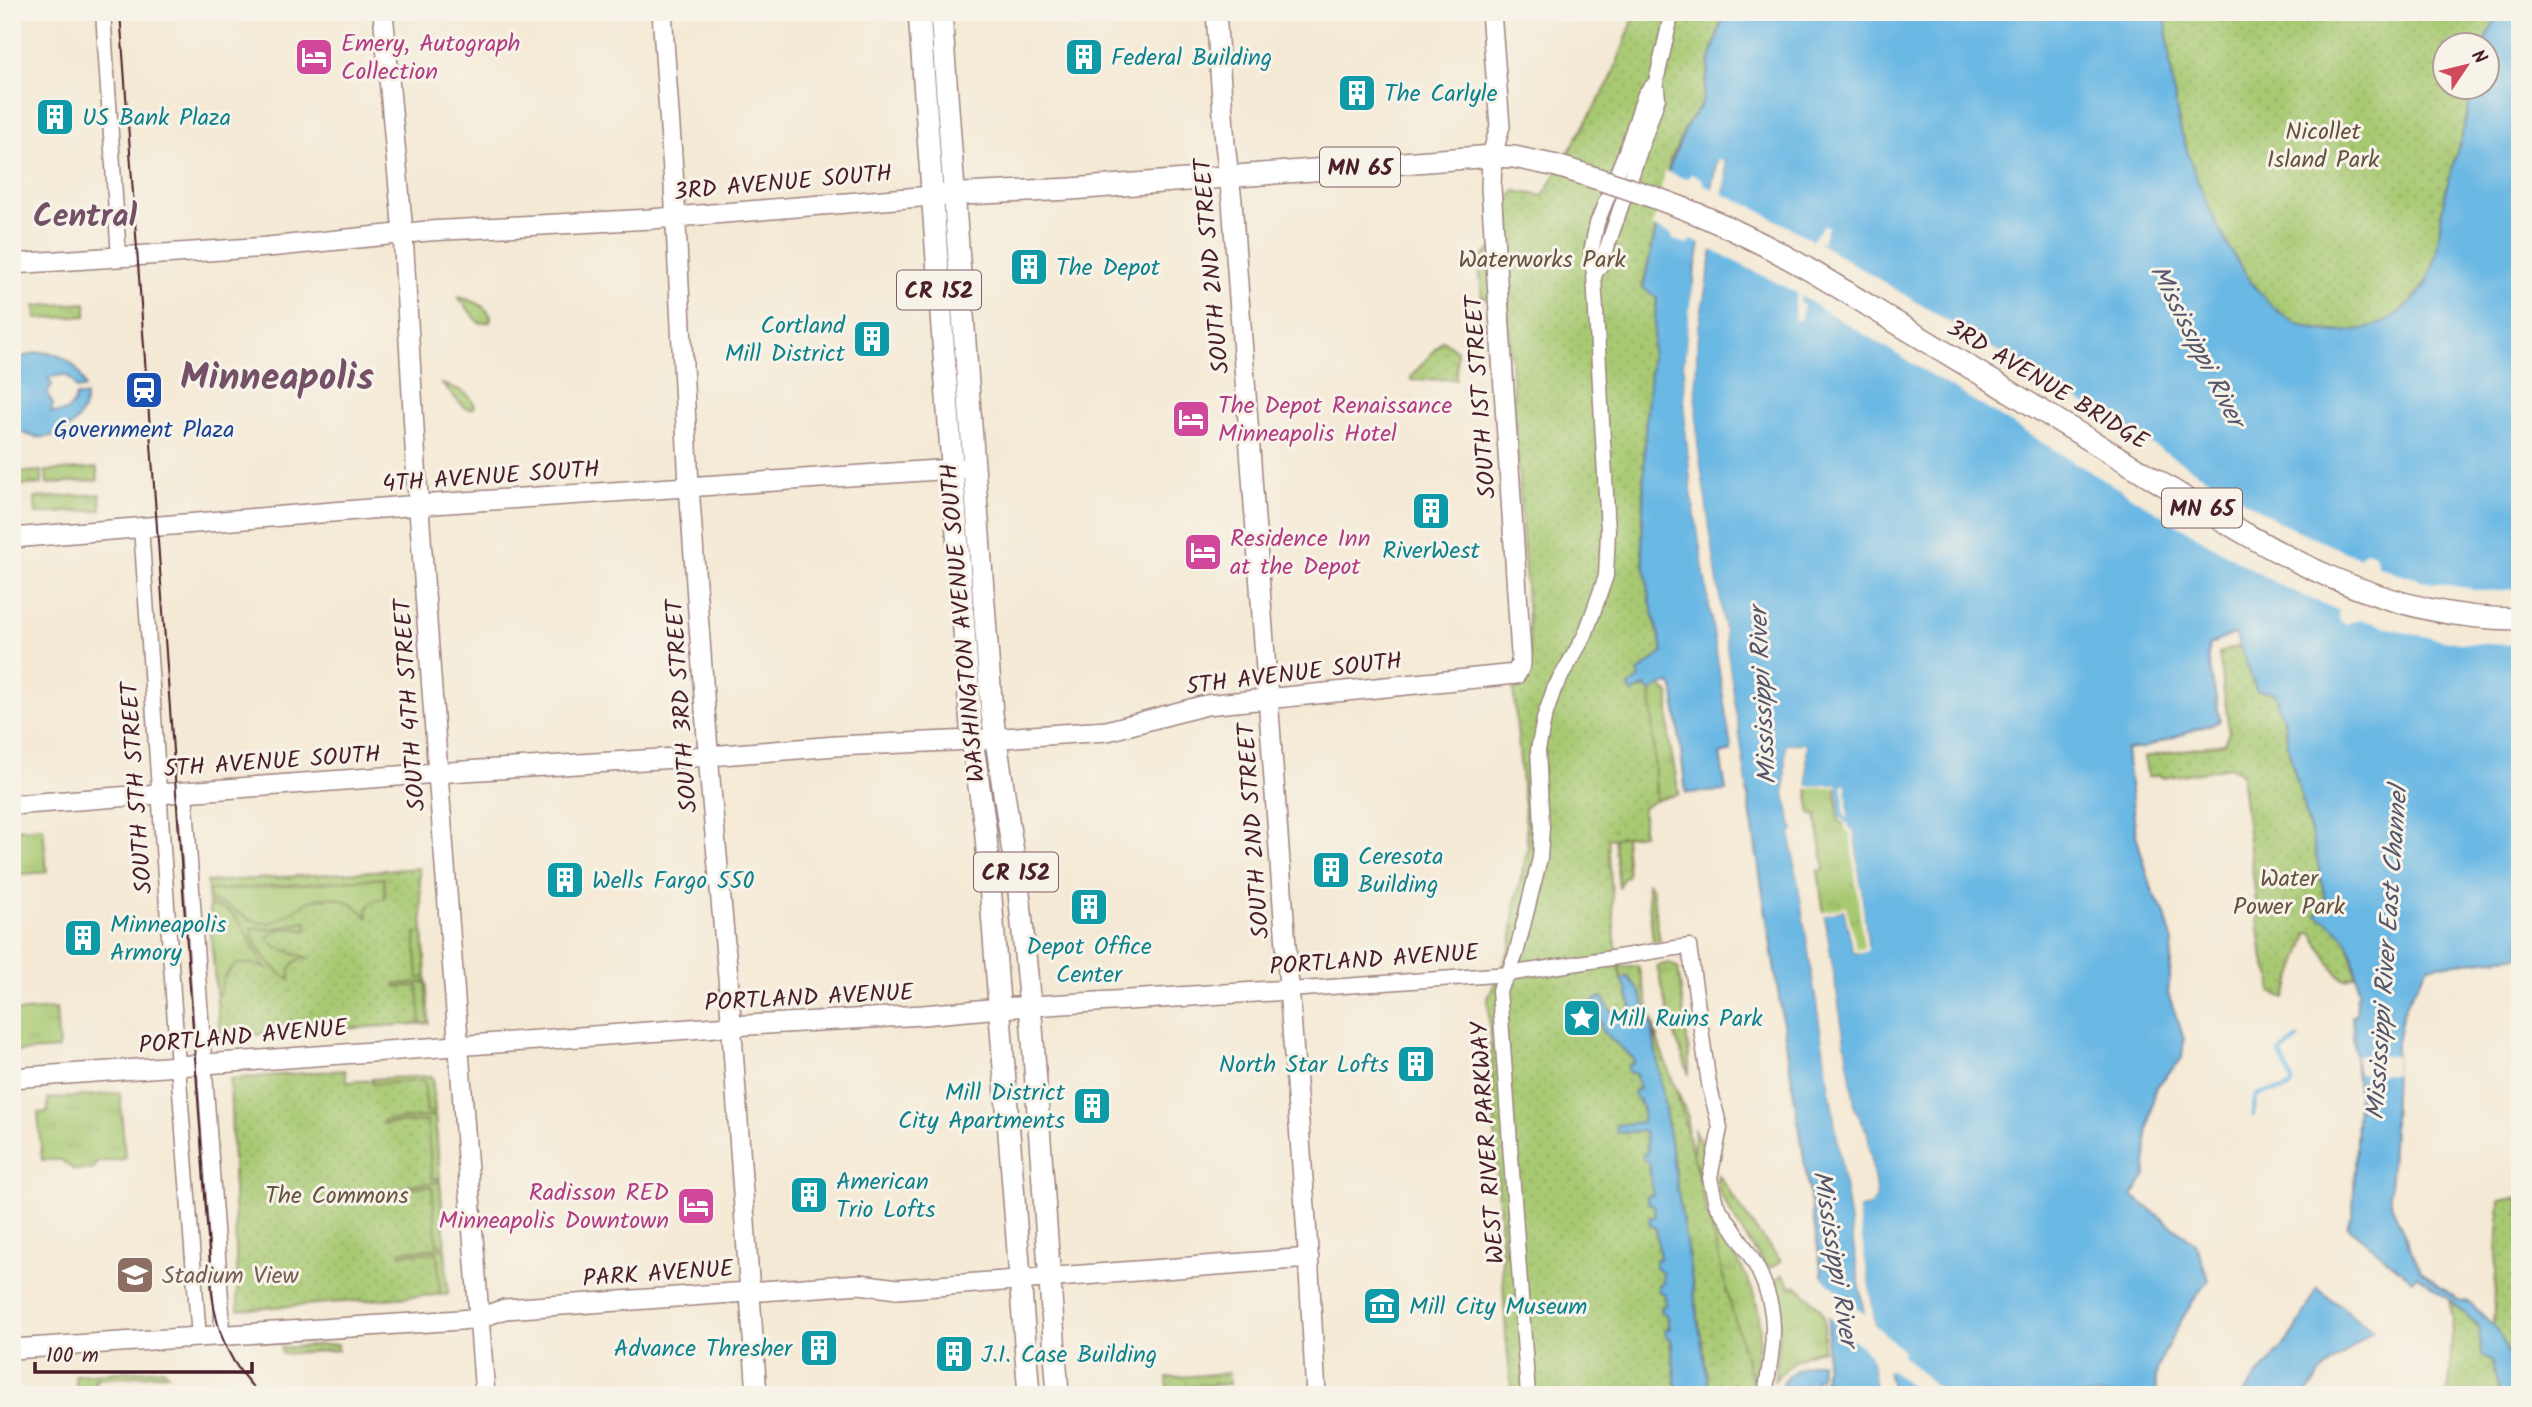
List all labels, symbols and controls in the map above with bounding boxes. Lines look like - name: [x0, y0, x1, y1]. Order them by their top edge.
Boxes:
- place label: Emery, Autograph Collection: [341, 25, 520, 92]
- north arrow: [2430, 32, 2500, 102]
- hotel icon: Emery, Autograph Collection: [293, 36, 335, 78]
- building icon: Federal Building: [1063, 36, 1105, 78]
- place label: Federal Building: [1111, 39, 1272, 78]
- text: N: [2463, 44, 2494, 71]
- building icon: The Carlyle: [1336, 72, 1378, 114]
- place label: The Carlyle: [1384, 75, 1498, 114]
- building icon: US Bank Plaza: [34, 96, 76, 138]
- place label: US Bank Plaza: [82, 99, 231, 138]
- park label: Nicollet Island Park: [2267, 113, 2380, 180]
- road number: MN 65: [1320, 148, 1400, 186]
- street label: SOUTH 2ND STREET: [1183, 154, 1241, 375]
- street label: 3RD AVENUE SOUTH: [672, 155, 894, 212]
- district label: Central: [33, 192, 137, 243]
- park label: Waterworks Park: [1458, 241, 1627, 280]
- building icon: The Depot: [1008, 246, 1050, 288]
- place label: The Depot: [1056, 249, 1161, 288]
- water label: Mississippi River: [2137, 257, 2258, 439]
- road number: CR 152: [897, 270, 981, 310]
- street label: SOUTH 1ST STREET: [1455, 292, 1508, 500]
- place label: Cortland Mill District: [725, 307, 846, 374]
- street label: 3RD AVENUE BRIDGE: [1939, 309, 2156, 462]
- building icon: Cortland Mill District: [851, 318, 893, 360]
- district label: Minneapolis: [180, 349, 374, 409]
- station icon: Government Plaza: [123, 369, 165, 411]
- place label: The Depot Renaissance Minneapolis Hotel: [1218, 387, 1452, 454]
- hotel icon: The Depot Renaissance Minneapolis Hotel: [1170, 398, 1212, 440]
- place label: Government Plaza: [54, 411, 234, 450]
- street label: 4TH AVENUE SOUTH: [381, 450, 601, 505]
- street label: WASHINGTON AVENUE SOUTH: [930, 462, 997, 784]
- road number: MN 65: [2162, 488, 2242, 528]
- building icon: RiverWest: [1410, 490, 1452, 532]
- place label: Residence Inn at the Depot: [1230, 520, 1370, 587]
- hotel icon: Residence Inn at the Depot: [1182, 531, 1224, 573]
- place label: RiverWest: [1382, 532, 1481, 571]
- street label: SOUTH 4TH STREET: [383, 595, 437, 812]
- street label: SOUTH 3RD STREET: [655, 596, 709, 814]
- water label: Mississippi River: [1738, 601, 1790, 786]
- street label: 5TH AVENUE SOUTH: [1184, 642, 1405, 707]
- street label: SOUTH 5TH STREET: [110, 678, 164, 895]
- street label: SOUTH 2ND STREET: [1227, 720, 1281, 940]
- street label: 5TH AVENUE SOUTH: [162, 735, 382, 790]
- water label: Mississippi River East Channel: [2355, 780, 2421, 1121]
- place label: Ceresota Building: [1358, 838, 1444, 905]
- building icon: Ceresota Building: [1310, 849, 1352, 891]
- road number: CR 152: [974, 852, 1058, 892]
- building icon: Wells Fargo 550: [544, 859, 586, 901]
- park label: Water Power Park: [2233, 860, 2346, 927]
- place label: Wells Fargo 550: [592, 862, 755, 901]
- building icon: Depot Office Center: [1068, 886, 1110, 928]
- place label: Minneapolis Armory: [110, 906, 226, 973]
- building icon: Minneapolis Armory: [62, 917, 104, 959]
- place label: Depot Office Center: [1026, 928, 1152, 995]
- street label: PORTLAND AVENUE: [1268, 934, 1481, 987]
- street label: PORTLAND AVENUE: [703, 973, 916, 1023]
- place icon: Mill Ruins Park: [1561, 997, 1603, 1039]
- place label: Mill Ruins Park: [1609, 1000, 1763, 1039]
- street label: PORTLAND AVENUE: [137, 1009, 350, 1066]
- street label: WEST RIVER PARKWAY: [1460, 1019, 1516, 1265]
- building icon: North Star Lofts: [1395, 1043, 1437, 1085]
- place label: North Star Lofts: [1219, 1046, 1389, 1085]
- place label: Mill District City Apartments: [898, 1074, 1066, 1141]
- building icon: Mill District City Apartments: [1071, 1085, 1113, 1127]
- place label: American Trio Lofts: [836, 1163, 936, 1230]
- water label: Mississippi River: [1799, 1167, 1869, 1355]
- place label: Radisson RED Minneapolis Downtown: [439, 1174, 669, 1241]
- building icon: American Trio Lofts: [788, 1174, 830, 1216]
- park label: The Commons: [265, 1177, 409, 1216]
- hotel icon: Radisson RED Minneapolis Downtown: [675, 1185, 717, 1227]
- street label: PARK AVENUE: [581, 1250, 736, 1299]
- school or university icon: Stadium View: [114, 1254, 156, 1296]
- place label: Stadium View: [162, 1257, 300, 1296]
- museum icon: Mill City Museum: [1361, 1285, 1403, 1327]
- place label: Mill City Museum: [1409, 1288, 1587, 1327]
- building icon: Advance Thresher: [798, 1327, 840, 1369]
- scale bar: [35, 1330, 252, 1374]
- place label: Advance Thresher: [614, 1330, 794, 1369]
- building icon: J.I. Case Building: [933, 1333, 975, 1375]
- place label: J.I. Case Building: [981, 1336, 1157, 1375]
- text: 100 m: [46, 1340, 99, 1373]

